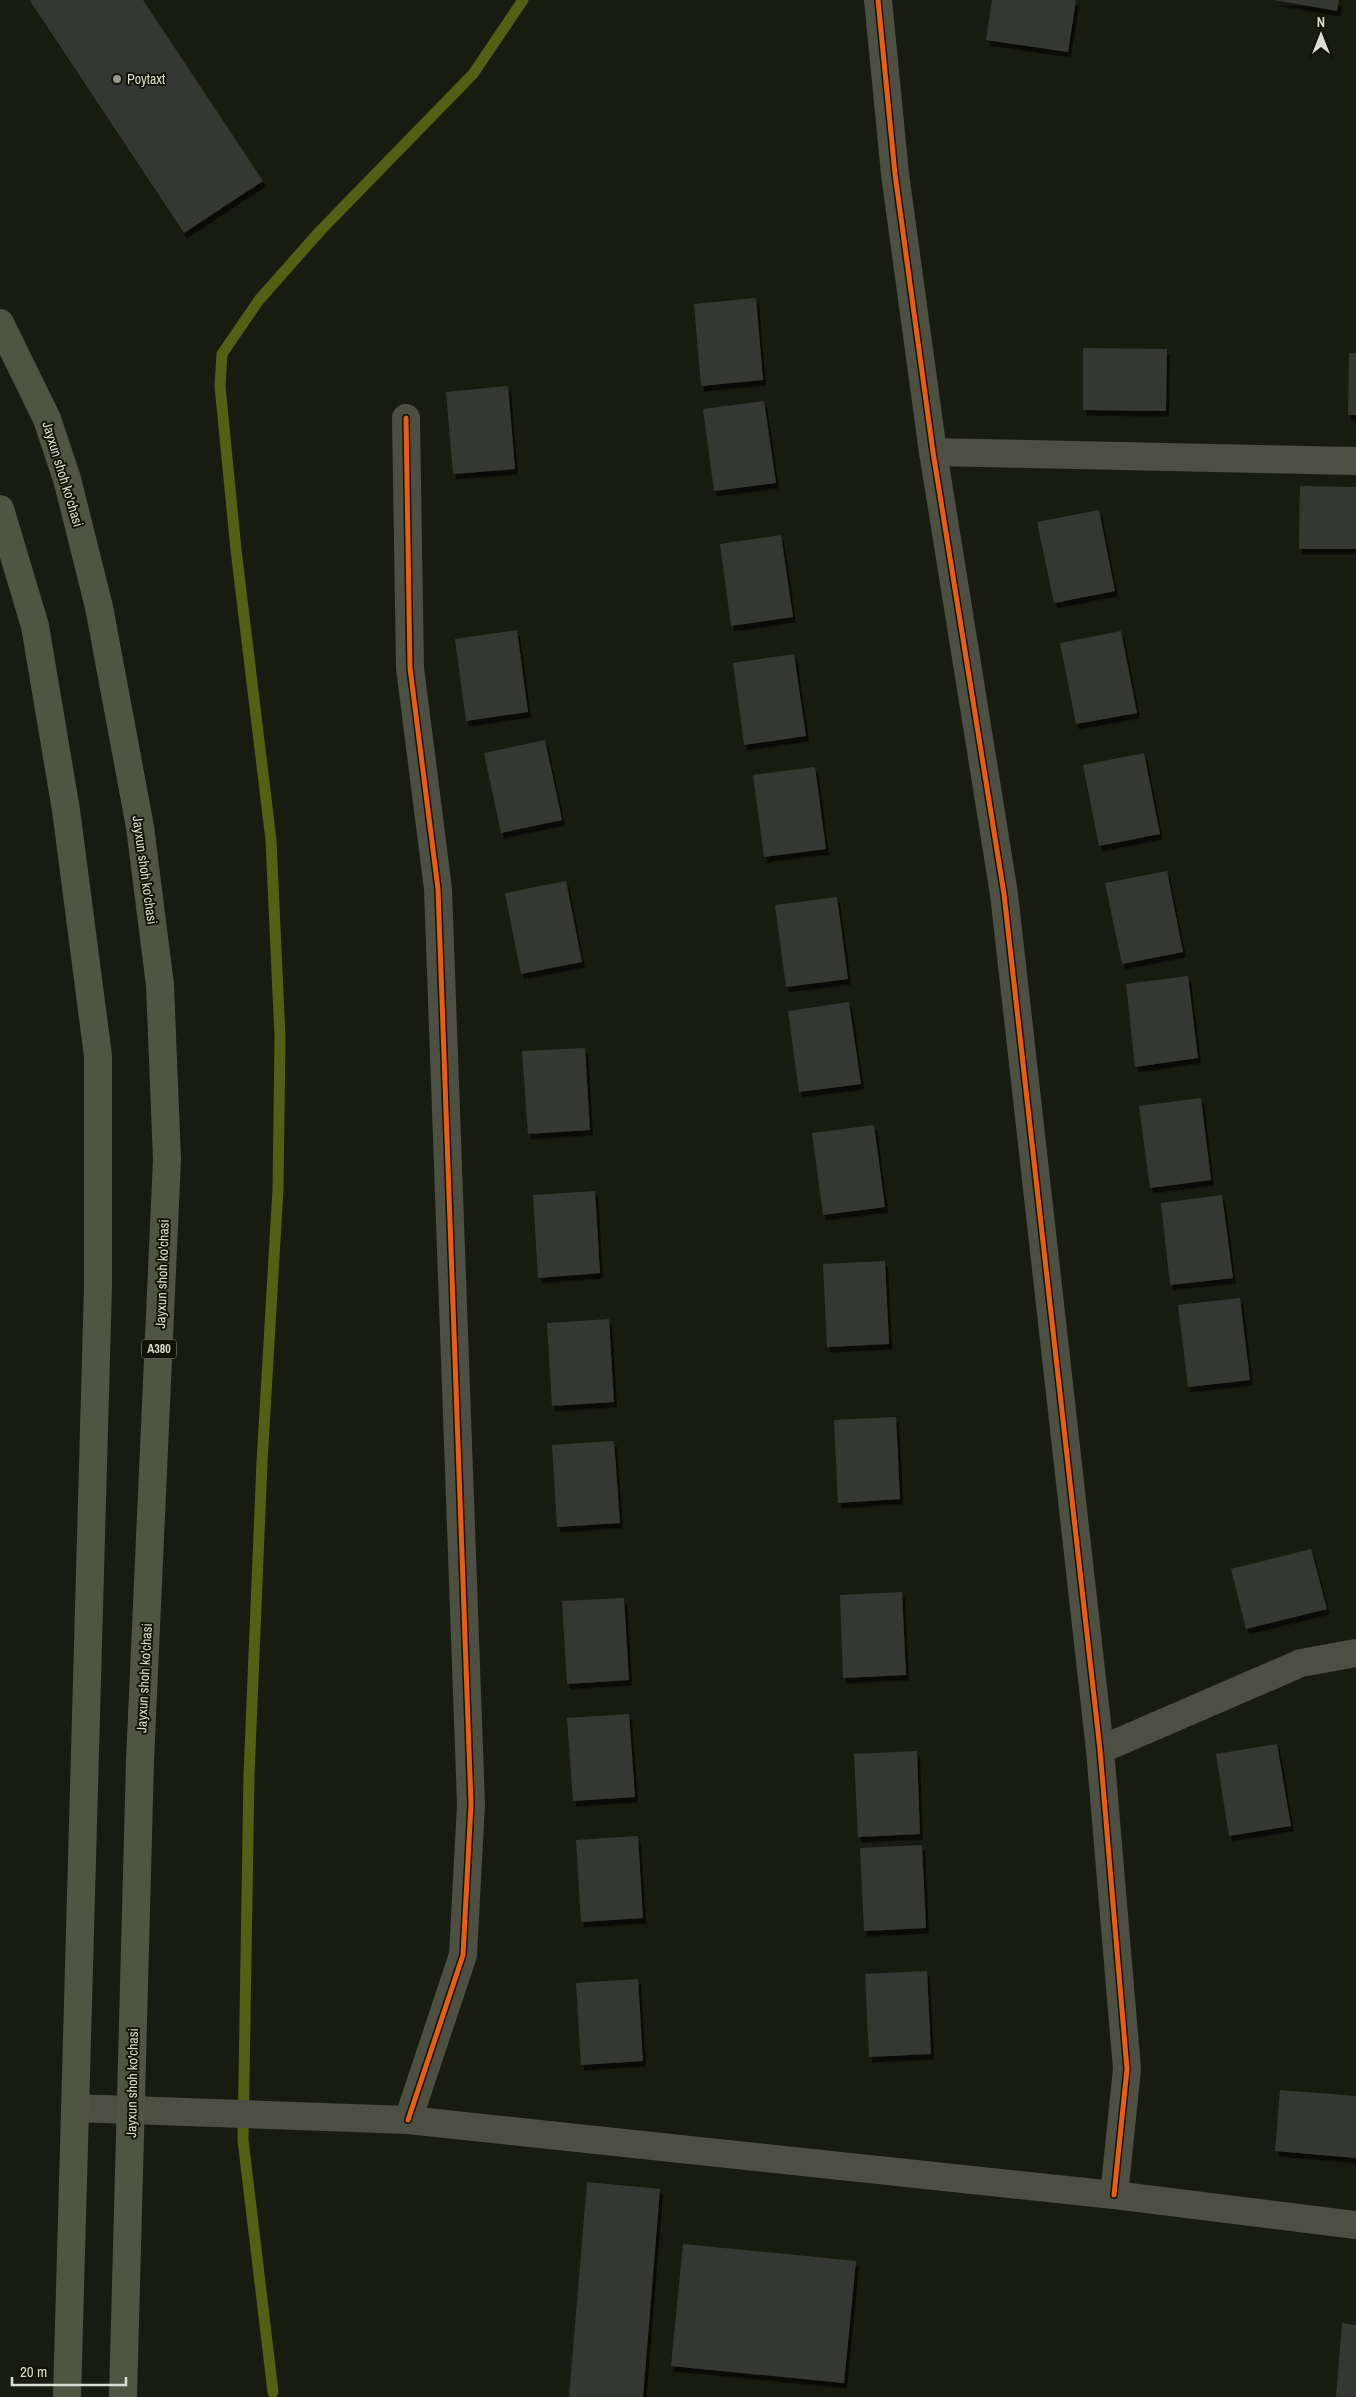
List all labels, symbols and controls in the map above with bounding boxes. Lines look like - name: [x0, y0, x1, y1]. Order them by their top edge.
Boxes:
- north arrow: [1296, 10, 1346, 60]
- text: N: [1317, 13, 1325, 31]
- place label: Poytaxt: [127, 70, 165, 88]
- marker: Poytaxt: [111, 73, 123, 85]
- street label: Jayxun shoh ko'chasi: [38, 419, 88, 529]
- street label: Jayxun shoh ko'chasi: [128, 815, 162, 925]
- street label: Jayxun shoh ko'chasi: [151, 1219, 173, 1329]
- road number: A380: [142, 1340, 176, 1358]
- street label: Jayxun shoh ko'chasi: [132, 1623, 156, 1733]
- street label: Jayxun shoh ko'chasi: [122, 2028, 142, 2138]
- scale bar: [12, 2354, 126, 2386]
- text: 20 m: [20, 2361, 47, 2382]

